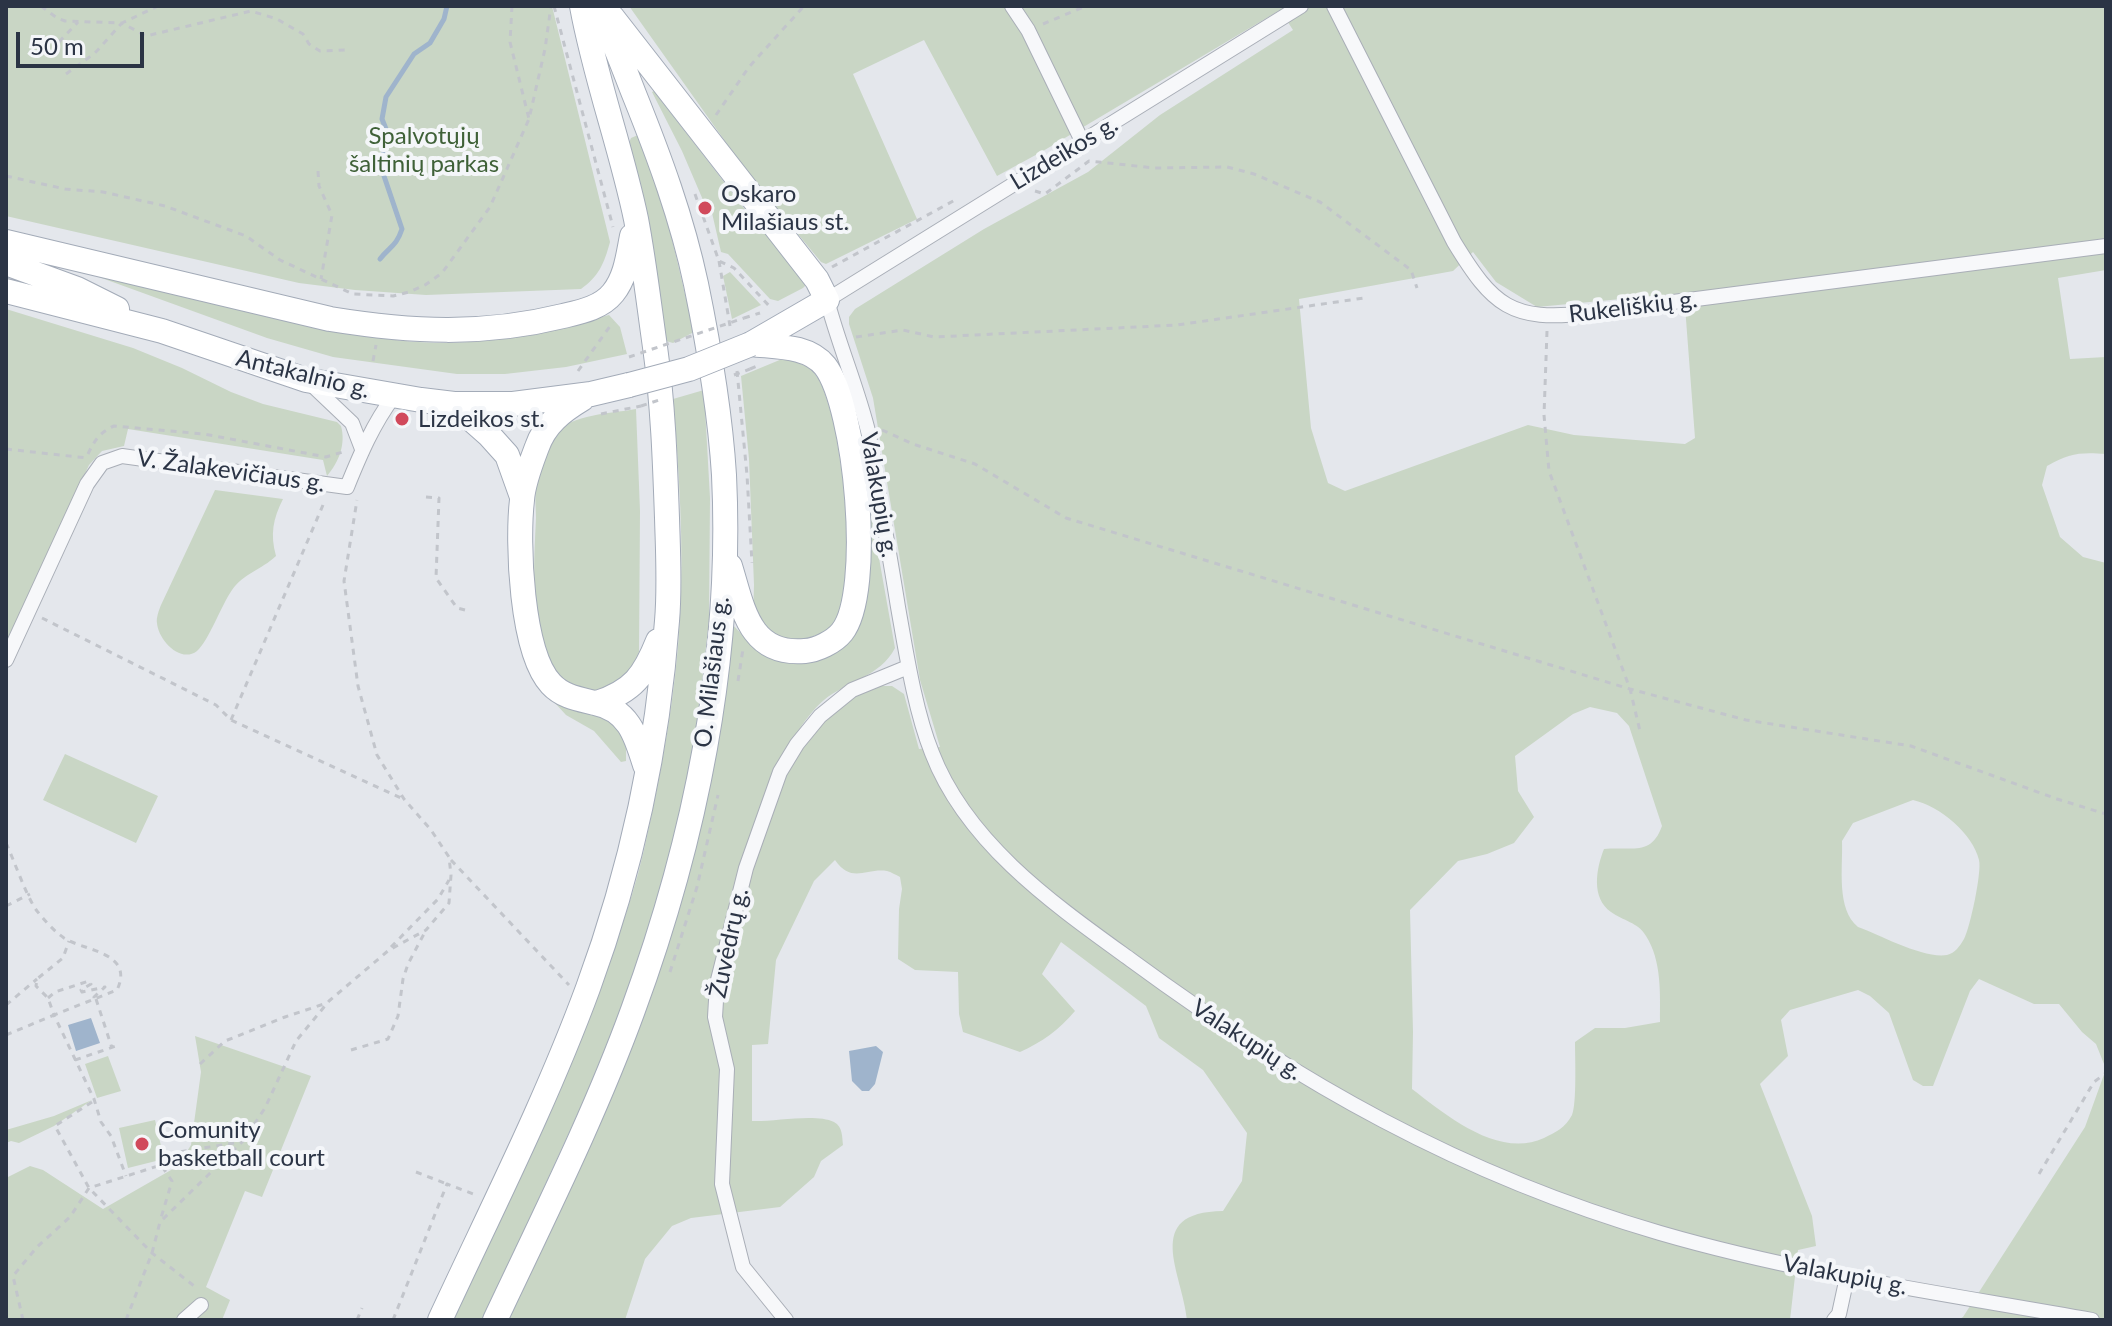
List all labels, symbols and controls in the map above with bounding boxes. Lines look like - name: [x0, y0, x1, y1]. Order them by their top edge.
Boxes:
- scale bar: [20, 16, 148, 66]
- text: 50 m: [30, 31, 84, 60]
- street label: Lizdeikos g.: [1005, 110, 1123, 196]
- park label: Spalvotųjų šaltinių parkas: [349, 122, 499, 178]
- place label: Oskaro Milašiaus st.: [721, 180, 849, 236]
- marker: Oskaro Milašiaus st.: [696, 199, 714, 217]
- street label: Rukeliškių g.: [1567, 285, 1699, 329]
- street label: Antakalnio g.: [233, 343, 373, 405]
- place label: Lizdeikos st.: [418, 405, 545, 433]
- marker: Lizdeikos st.: [393, 410, 411, 428]
- street label: Valakupių g.: [854, 430, 904, 560]
- street label: V. Žalakevičiaus g.: [135, 444, 327, 498]
- street label: O. Milašiaus g.: [688, 595, 736, 749]
- street label: Žuvėdrų g.: [703, 885, 755, 1001]
- street label: Valakupių g.: [1186, 993, 1308, 1087]
- place label: Comunity basketball court: [158, 1116, 325, 1172]
- marker: Comunity basketball court: [133, 1135, 151, 1153]
- street label: Valakupių g.: [1780, 1249, 1910, 1301]

